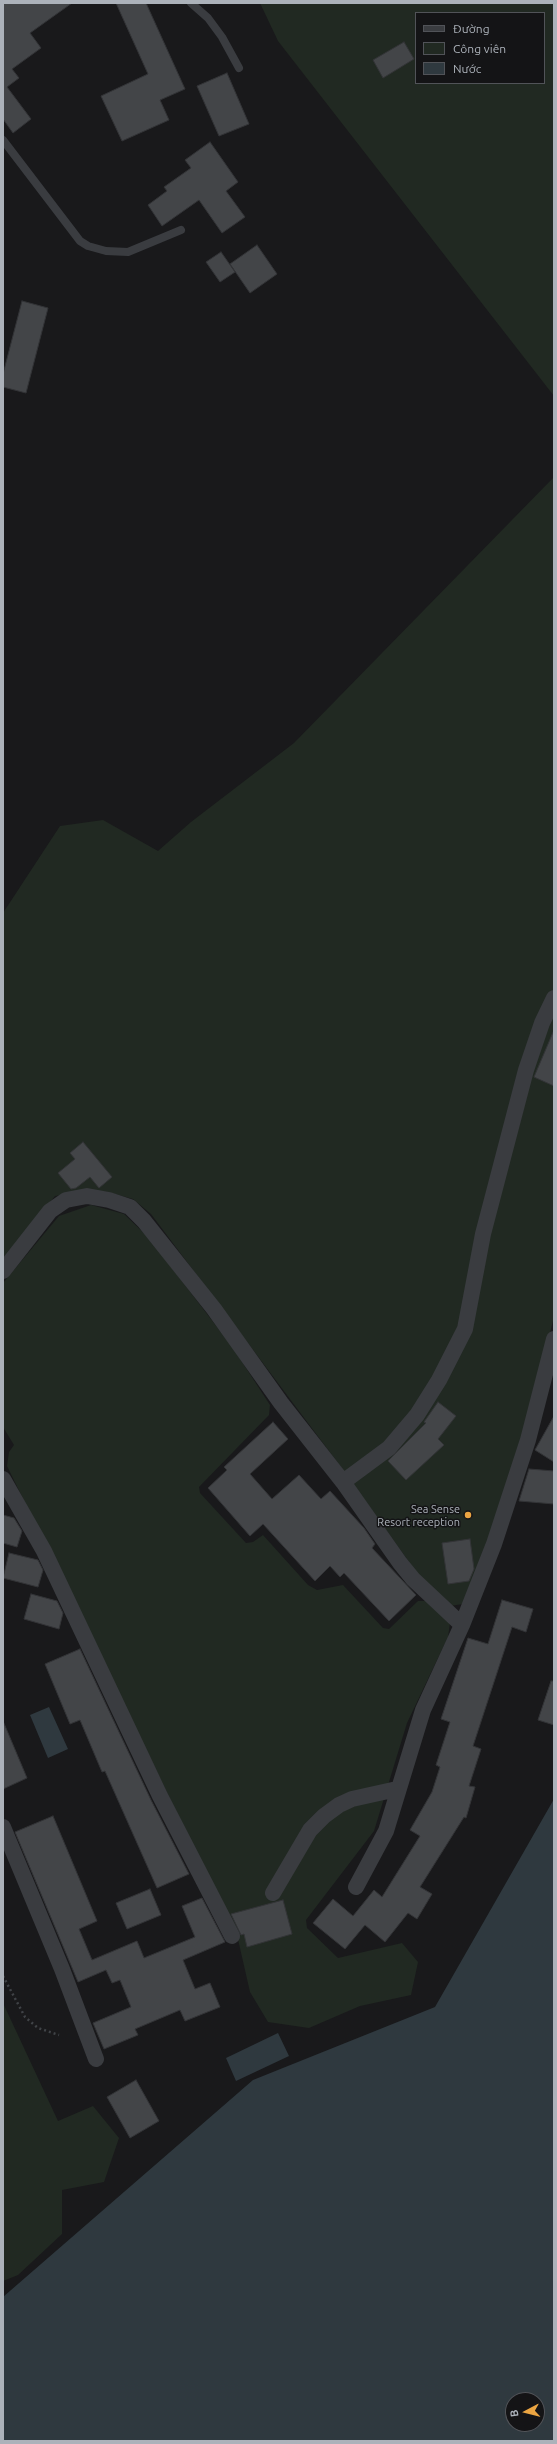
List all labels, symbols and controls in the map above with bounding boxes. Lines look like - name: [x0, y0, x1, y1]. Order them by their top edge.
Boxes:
- legend: [415, 12, 545, 84]
- text: Đường: [453, 22, 490, 35]
- text: Công viên: [453, 42, 506, 55]
- text: Nước: [453, 62, 481, 75]
- place label: Sea Sense Resort reception: [377, 1502, 460, 1528]
- marker: Sea Sense Resort reception: [463, 1510, 473, 1520]
- north arrow: [505, 2392, 545, 2432]
- text: B: [508, 2409, 520, 2418]

